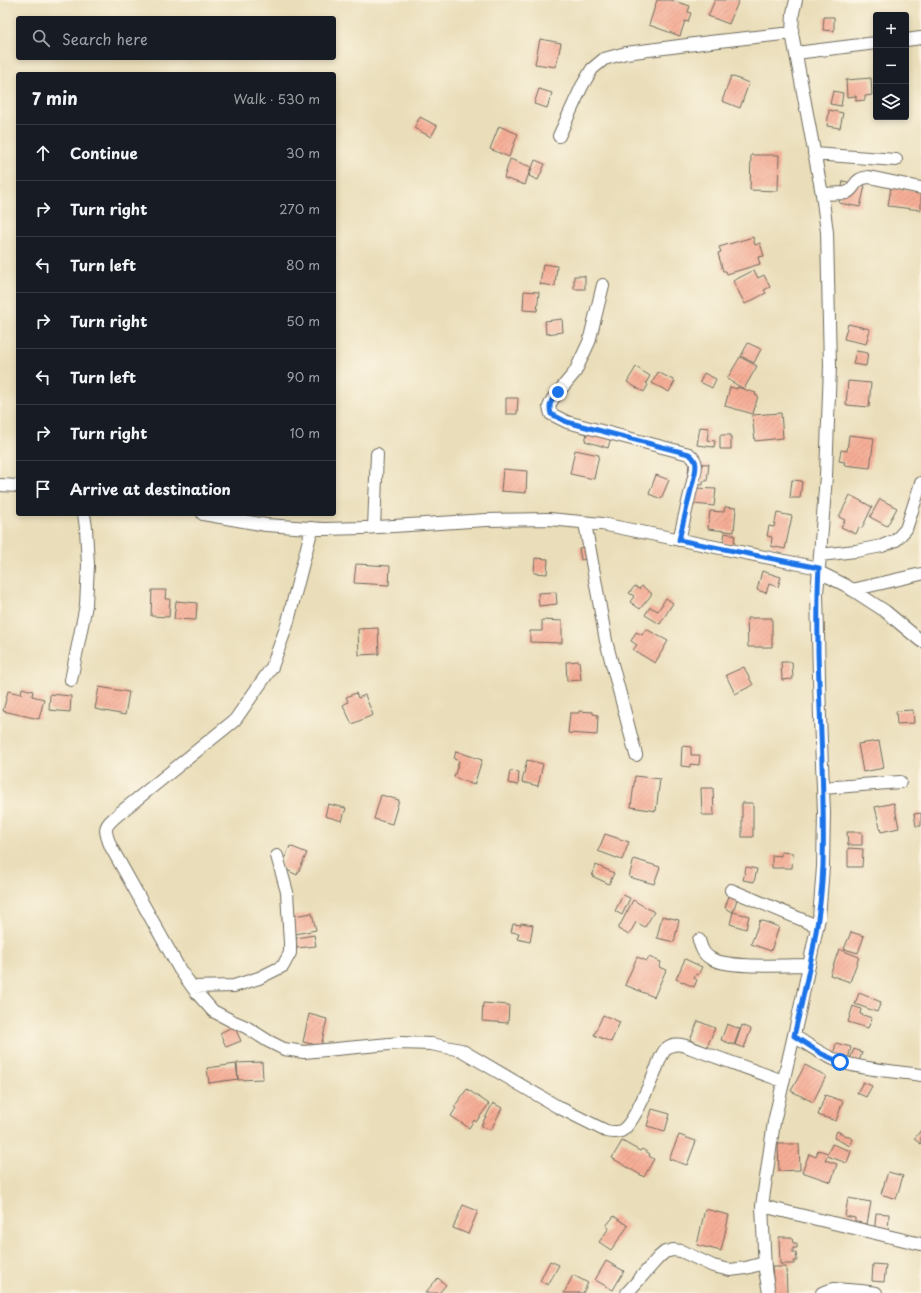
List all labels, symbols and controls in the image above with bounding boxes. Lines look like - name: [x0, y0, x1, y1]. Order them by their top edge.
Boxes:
- map controls: [873, 12, 909, 120]
- button: +: [873, 12, 909, 48]
- search box: [16, 16, 336, 60]
- icon: search: [30, 27, 52, 49]
- text: Search here: [62, 27, 148, 50]
- button: −: [873, 48, 909, 84]
- button: layers: [873, 84, 909, 120]
- text: 7 min: [32, 85, 78, 111]
- text: Walk · 530 m: [233, 89, 320, 108]
- text: Continue: [70, 141, 138, 164]
- icon: ahead: [32, 142, 54, 164]
- text: 30 m: [286, 143, 320, 162]
- text: Turn right: [70, 197, 147, 220]
- icon: right: [32, 198, 54, 220]
- text: 270 m: [279, 199, 320, 218]
- text: Turn left: [70, 253, 136, 276]
- icon: left: [32, 254, 54, 276]
- text: 80 m: [286, 255, 320, 274]
- text: Turn right: [70, 309, 147, 332]
- icon: right: [32, 310, 54, 332]
- text: 50 m: [286, 311, 320, 330]
- text: Turn left: [70, 365, 136, 388]
- icon: left: [32, 366, 54, 388]
- text: 90 m: [287, 367, 320, 386]
- route end: [549, 383, 567, 401]
- text: Turn right: [70, 421, 147, 444]
- icon: right: [32, 422, 54, 444]
- text: 10 m: [290, 423, 320, 442]
- text: Arrive at destination: [70, 477, 231, 500]
- icon: arrive: [32, 478, 54, 500]
- route start: [831, 1053, 849, 1071]

